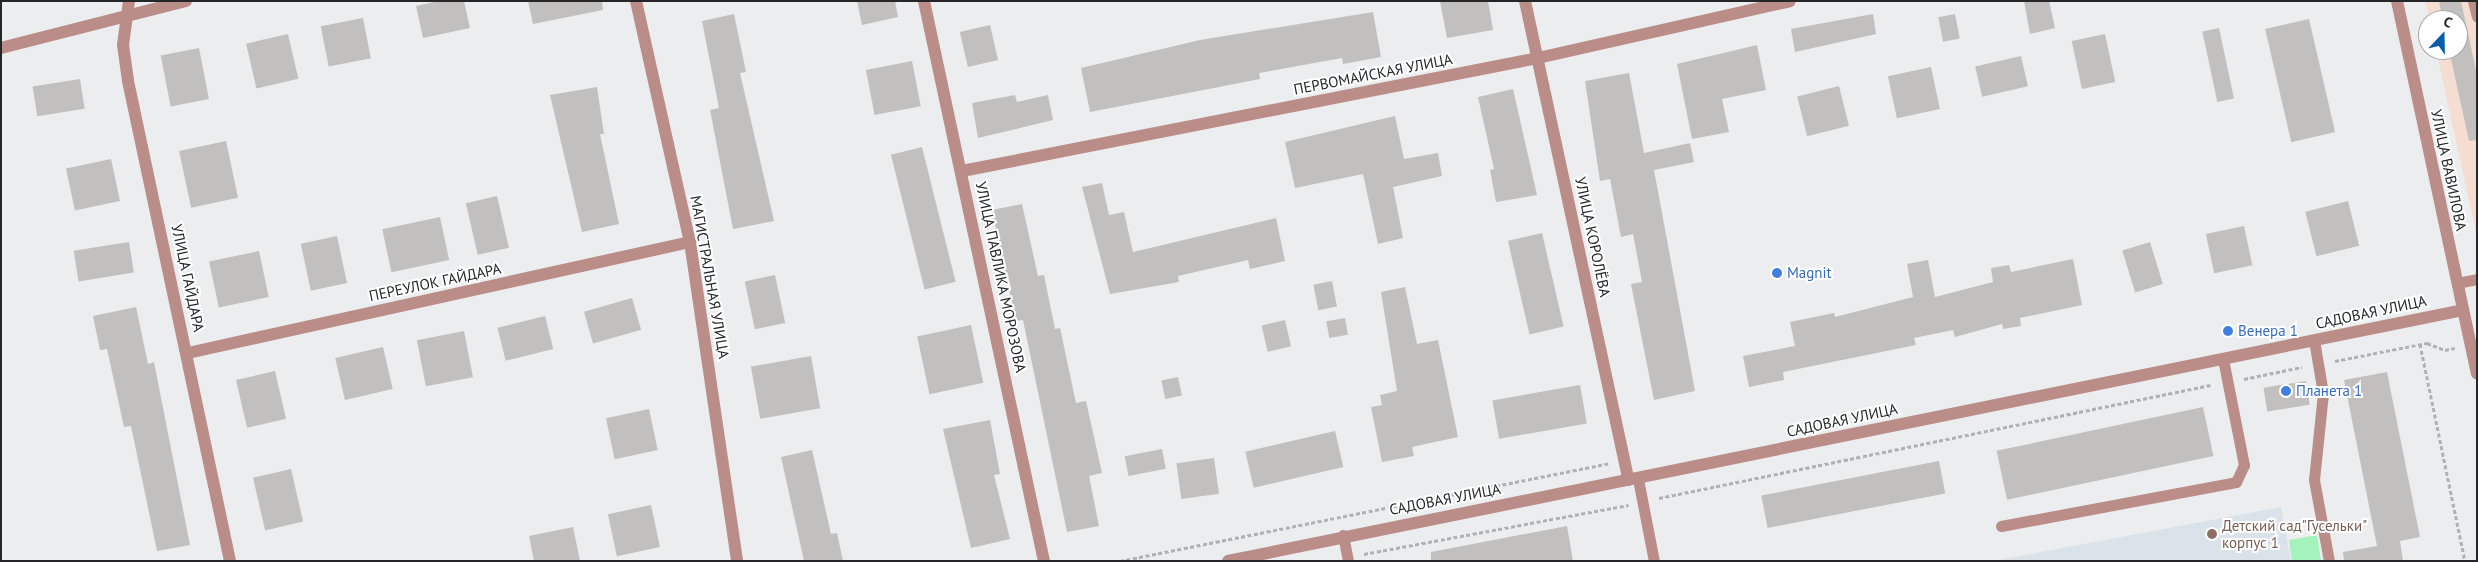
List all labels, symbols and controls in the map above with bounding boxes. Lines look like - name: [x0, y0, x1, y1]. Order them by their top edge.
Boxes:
- north arrow: [2418, 10, 2468, 60]
- text: С: [2441, 12, 2455, 32]
- street label: ПЕРВОМАЙСКАЯ УЛИЦА: [1292, 50, 1454, 98]
- street label: УЛИЦА ВАВИЛОВА: [2427, 107, 2471, 233]
- street label: УЛИЦА КОРОЛЁВА: [1571, 175, 1615, 299]
- street label: УЛИЦА ПАВЛИКА МОРОЗОВА: [972, 179, 1030, 375]
- street label: МАГИСТРАЛЬНАЯ УЛИЦА: [687, 194, 733, 360]
- street label: УЛИЦА ГАЙДАРА: [168, 222, 208, 334]
- street label: ПЕРЕУЛОК ГАЙДАРА: [367, 259, 503, 305]
- place label: Magnit: [1787, 264, 1832, 282]
- marker: Magnit: [1771, 267, 1783, 279]
- street label: САДОВАЯ УЛИЦА: [2314, 291, 2428, 333]
- place label: Венера 1: [2238, 322, 2298, 340]
- marker: Венера 1: [2222, 325, 2234, 337]
- place label: Планета 1: [2296, 382, 2362, 400]
- marker: Планета 1: [2280, 385, 2292, 397]
- street label: САДОВАЯ УЛИЦА: [1785, 399, 1899, 441]
- street label: САДОВАЯ УЛИЦА: [1388, 479, 1502, 519]
- place label: Детский сад"Гусельки" корпус 1: [2222, 516, 2367, 551]
- marker: Детский сад"Гусельки" корпус 1: [2206, 528, 2218, 540]

